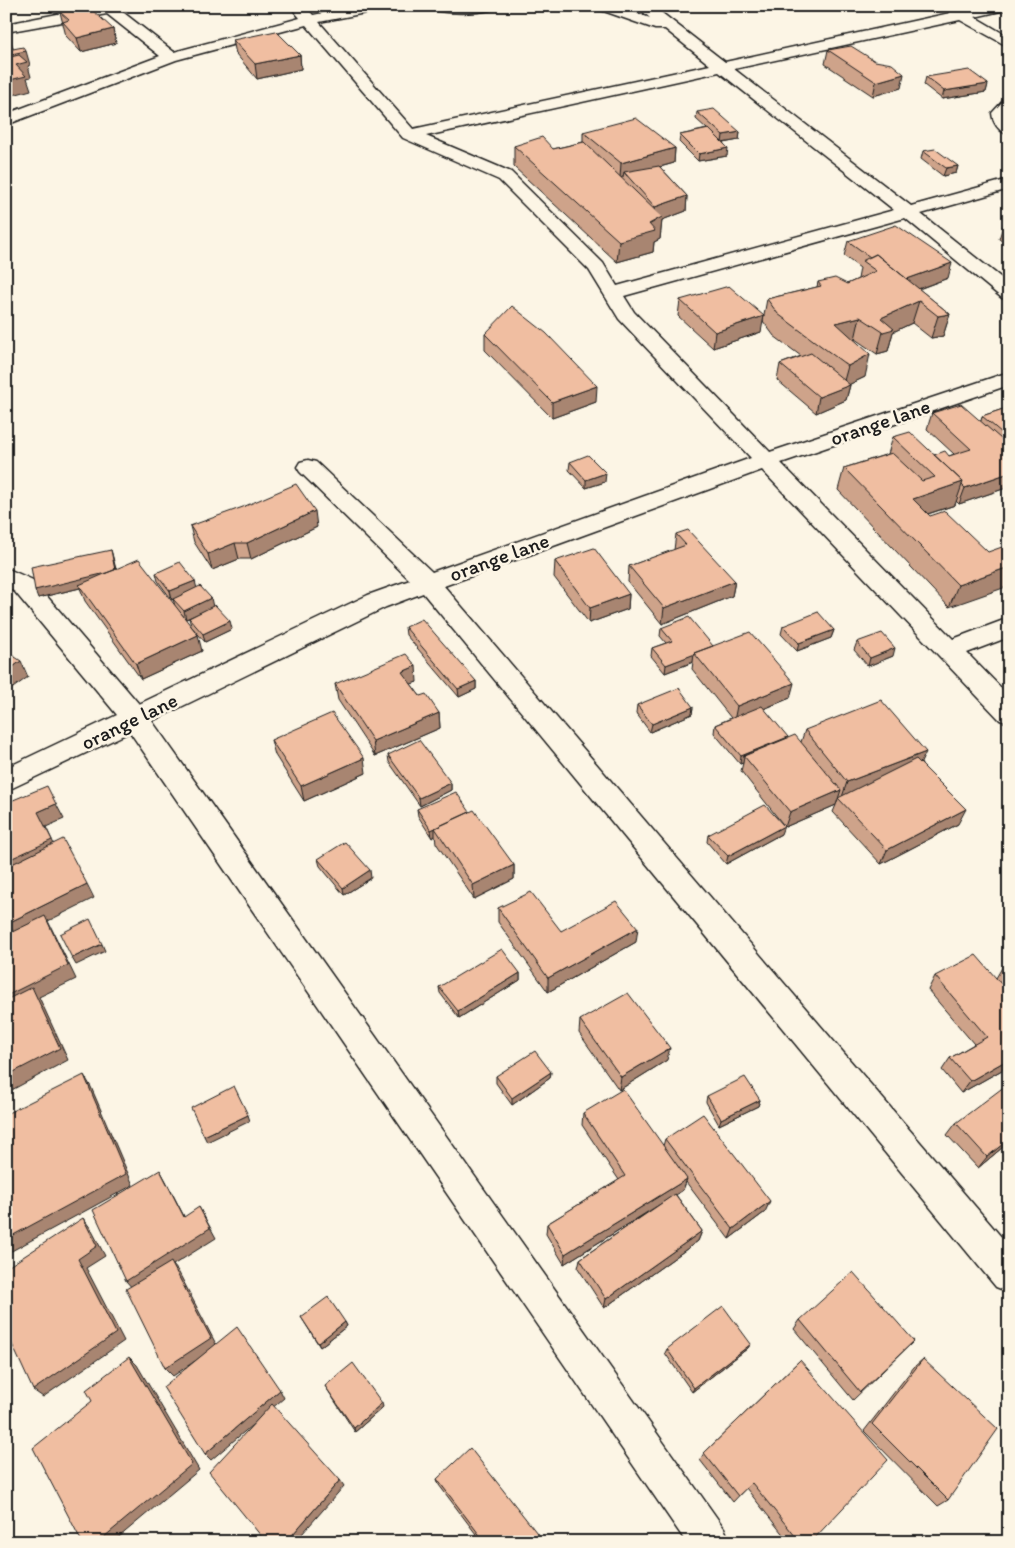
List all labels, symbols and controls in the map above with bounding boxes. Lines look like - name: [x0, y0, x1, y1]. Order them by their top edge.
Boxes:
- street label: orange lane: [827, 393, 933, 451]
- street label: orange lane: [446, 527, 552, 587]
- street label: orange lane: [77, 687, 181, 755]

